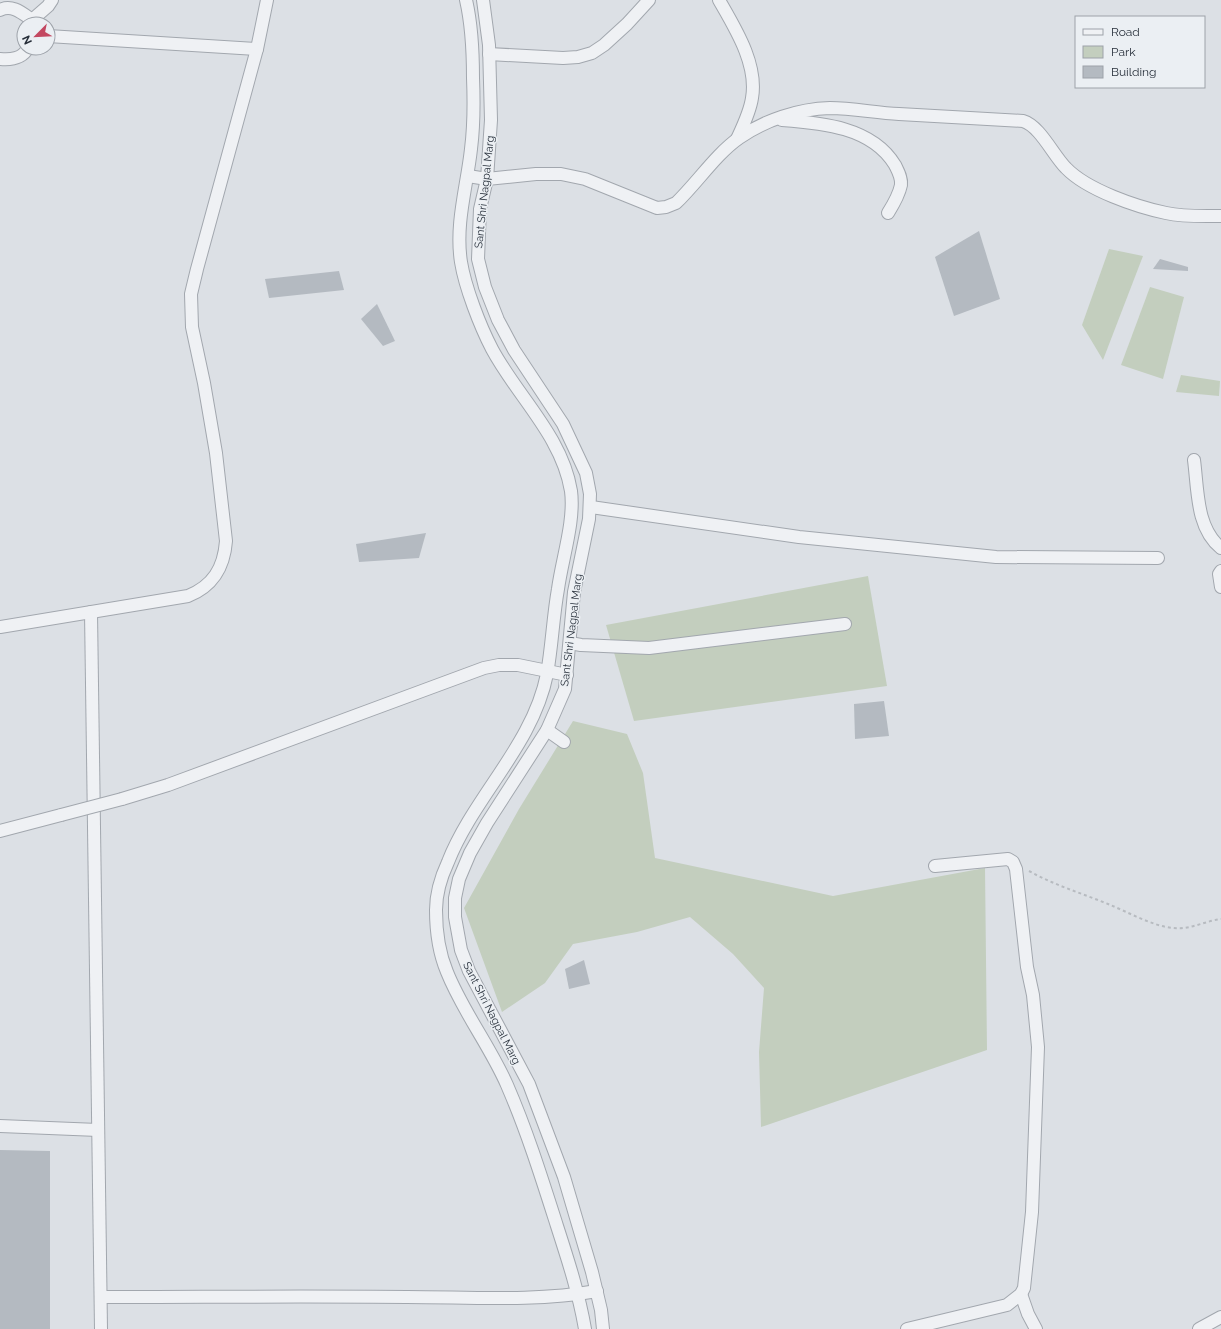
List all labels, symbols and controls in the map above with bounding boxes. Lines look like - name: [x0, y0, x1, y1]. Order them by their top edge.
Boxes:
- north arrow: [16, 16, 56, 56]
- legend: [1075, 16, 1205, 88]
- text: Road: [1111, 25, 1140, 39]
- text: N: [20, 33, 35, 46]
- text: Park: [1111, 45, 1136, 59]
- text: Building: [1111, 65, 1157, 79]
- street label: Sant Shri Nagpal Marg: [472, 135, 497, 249]
- street label: Sant Shri Nagpal Marg: [558, 573, 585, 687]
- street label: Sant Shri Nagpal Marg: [460, 960, 523, 1067]

